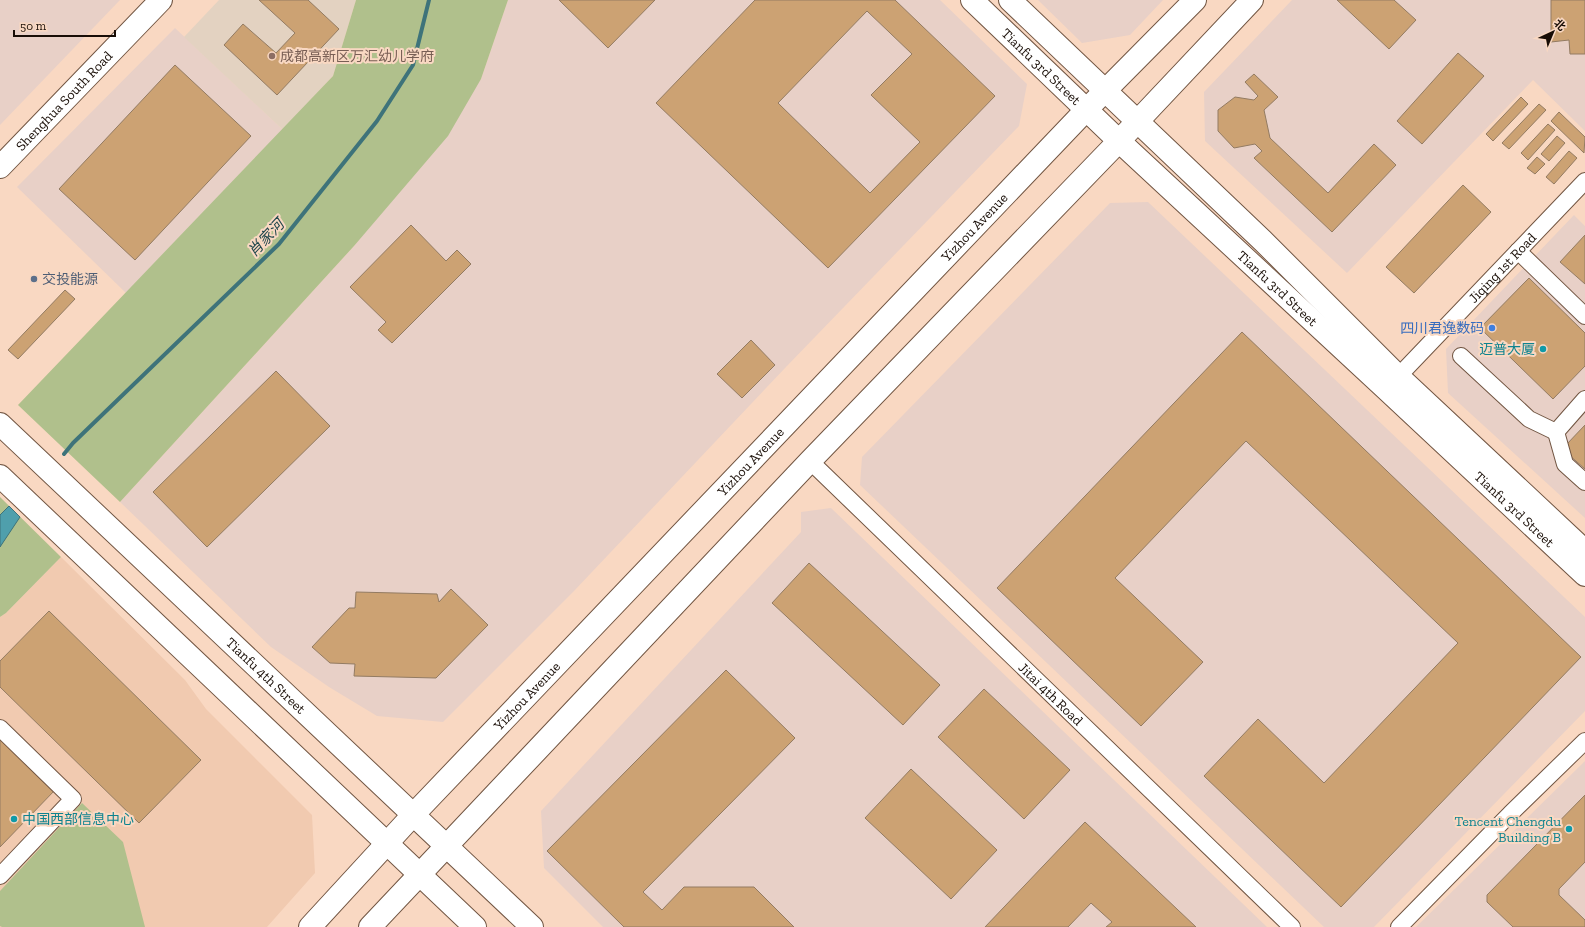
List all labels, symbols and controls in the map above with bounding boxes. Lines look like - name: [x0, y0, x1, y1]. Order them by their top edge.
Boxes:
- scale bar: [14, 12, 115, 38]
- north arrow: [1533, 12, 1573, 52]
- text: 北: [1551, 17, 1568, 34]
- text: 50 m: [20, 19, 47, 33]
- street label: Tianfu 3rd Street: [998, 25, 1085, 109]
- street label: Shenghua South Road: [12, 47, 116, 155]
- place label: 成都高新区万汇幼儿学府: [280, 48, 434, 65]
- marker: 成都高新区万汇幼儿学府: [267, 51, 277, 61]
- street label: Yizhou Avenue: [937, 189, 1012, 266]
- water label: 肖家河: [244, 213, 290, 261]
- street label: Jiqing 1st Road: [1465, 229, 1540, 307]
- street label: Tianfu 3rd Street: [1233, 247, 1321, 331]
- place label: 交投能源: [42, 271, 98, 288]
- marker: 交投能源: [29, 274, 39, 284]
- place label: 四川君逸数码: [1400, 320, 1484, 337]
- marker: 四川君逸数码: [1487, 323, 1497, 333]
- place label: 迈普大厦: [1479, 341, 1535, 358]
- marker: 迈普大厦: [1538, 344, 1548, 354]
- street label: Yizhou Avenue: [713, 423, 788, 500]
- street label: Tianfu 3rd Street: [1471, 468, 1558, 552]
- street label: Tianfu 4th Street: [222, 634, 310, 718]
- street label: Yizhou Avenue: [490, 658, 564, 735]
- street label: Jitai 4th Road: [1015, 659, 1086, 729]
- place label: 中国西部信息中心: [22, 811, 134, 828]
- place label: Tencent Chengdu Building B: [1454, 813, 1561, 846]
- marker: 中国西部信息中心: [9, 814, 19, 824]
- marker: Tencent Chengdu Building B: [1564, 824, 1574, 834]

